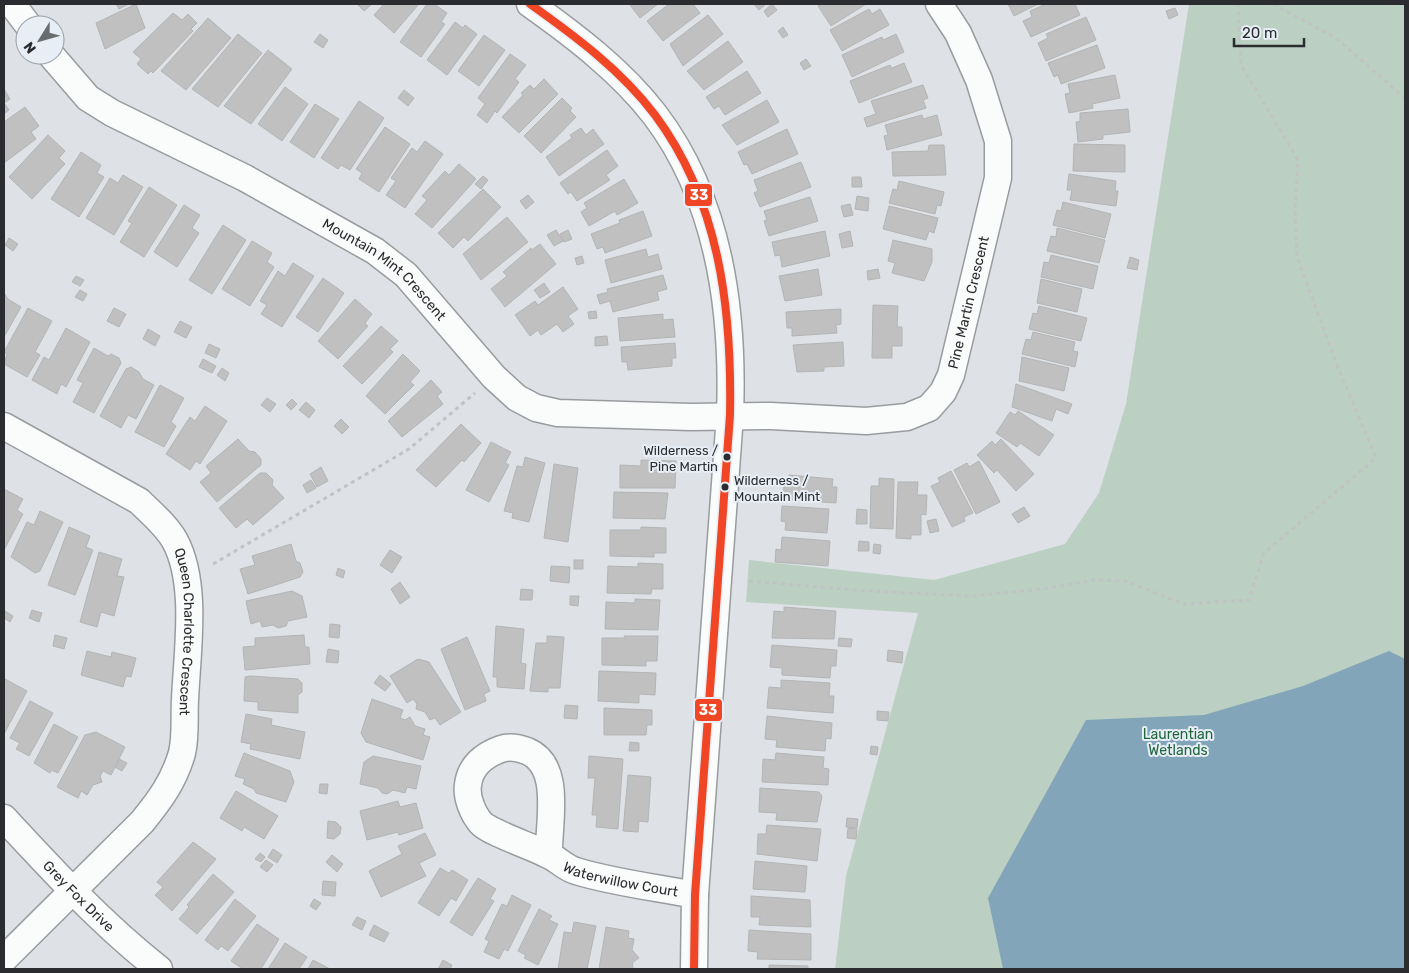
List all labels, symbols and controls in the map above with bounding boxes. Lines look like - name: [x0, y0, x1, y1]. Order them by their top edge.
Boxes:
- north arrow: [15, 15, 65, 65]
- scale bar: [1234, 15, 1304, 47]
- text: 20 m: [1242, 24, 1277, 42]
- text: N: [20, 38, 40, 57]
- line badge: 33: [684, 183, 713, 207]
- text: 33: [690, 187, 708, 204]
- street label: Mountain Mint Crescent: [319, 215, 450, 325]
- street label: Pine Martin Crescent: [945, 234, 993, 371]
- place label: Wilderness / Pine Martin: [643, 443, 718, 474]
- marker: Wilderness / Pine Martin: [722, 452, 732, 462]
- place label: Wilderness / Mountain Mint: [734, 473, 820, 504]
- marker: Wilderness / Mountain Mint: [720, 482, 730, 492]
- street label: Queen Charlotte Crescent: [170, 545, 197, 716]
- line badge: 33: [694, 698, 723, 722]
- text: 33: [699, 702, 717, 719]
- park label: Laurentian Wetlands: [1143, 726, 1213, 759]
- street label: Grey Fox Drive: [39, 857, 118, 936]
- street label: Waterwillow Court: [560, 858, 680, 901]

